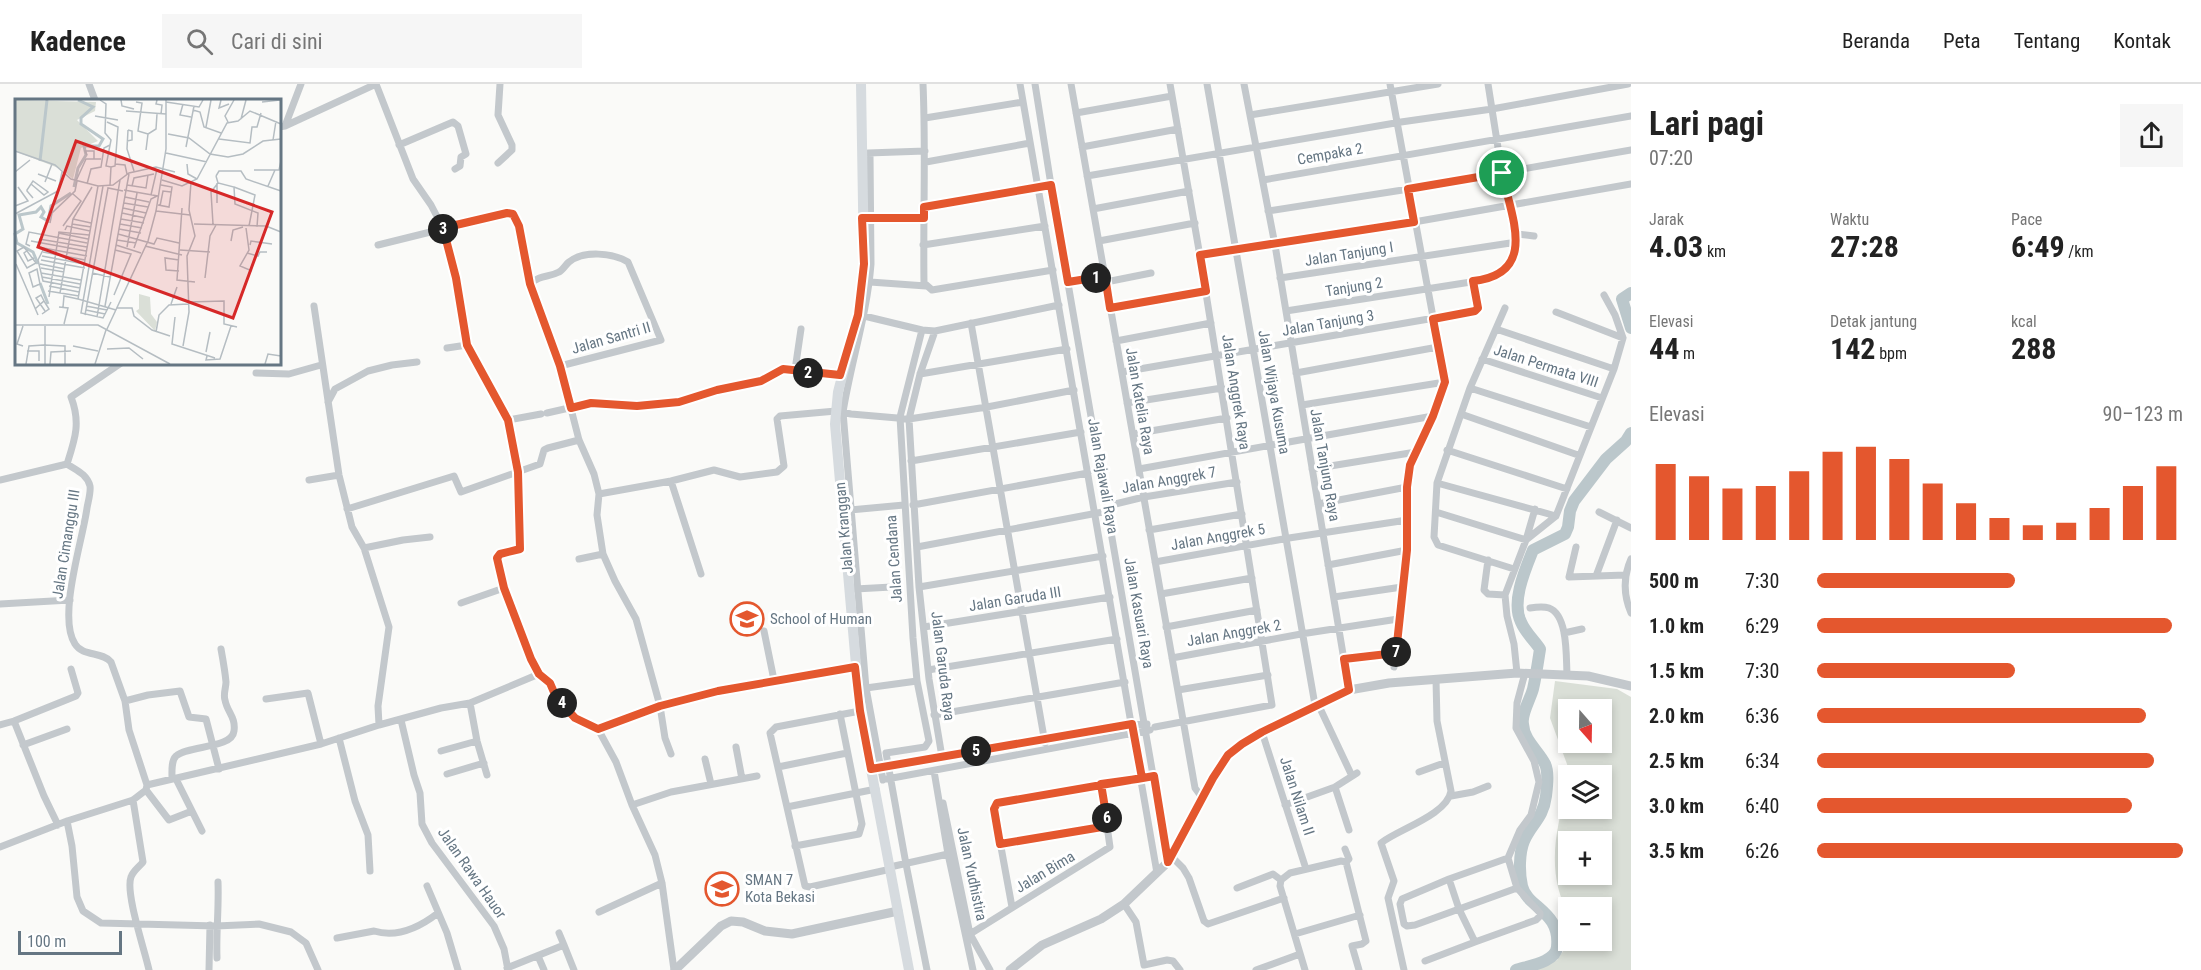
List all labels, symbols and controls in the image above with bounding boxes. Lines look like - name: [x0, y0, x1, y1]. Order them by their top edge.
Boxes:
- search box: [162, 14, 582, 68]
- text: Kadence: [30, 25, 126, 58]
- icon: search: [183, 25, 216, 58]
- text: Cari di sini: [231, 29, 323, 54]
- text: Beranda: [1842, 29, 1910, 53]
- text: Peta: [1943, 29, 1981, 53]
- text: Tentang: [2014, 29, 2080, 53]
- text: Kontak: [2113, 29, 2171, 53]
- inset map: [15, 99, 280, 364]
- text: Lari pagi: [1649, 104, 1764, 143]
- button: share: [2120, 104, 2183, 167]
- street label: Cempaka 2: [1296, 139, 1364, 169]
- text: 07:20: [1649, 146, 1693, 170]
- pin: [1476, 147, 1527, 198]
- icon: arrive: [1485, 156, 1518, 189]
- text: Jarak: [1649, 210, 1684, 229]
- text: Waktu: [1830, 210, 1869, 229]
- text: Pace: [2011, 210, 2042, 229]
- pin: 3: [428, 214, 458, 244]
- text: 3: [439, 219, 447, 238]
- text: 4.03: [1649, 229, 1703, 264]
- text: 27:28: [1830, 229, 1899, 264]
- text: 6:49: [2011, 229, 2065, 264]
- street label: Jalan Tanjung I: [1303, 238, 1395, 270]
- text: km: [1703, 242, 1726, 261]
- text: /km: [2065, 242, 2094, 261]
- pin: 1: [1081, 263, 1111, 293]
- text: 1: [1092, 268, 1100, 287]
- street label: Tanjung 2: [1324, 274, 1384, 300]
- street label: Jalan Tanjung 3: [1281, 306, 1375, 340]
- text: Elevasi: [1649, 312, 1693, 331]
- text: Detak jantung: [1830, 312, 1917, 331]
- text: kcal: [2011, 312, 2037, 331]
- street label: Jalan Santri II: [569, 318, 653, 358]
- street label: Jalan Wijaya Kusuma: [1254, 329, 1294, 455]
- text: 44: [1649, 331, 1679, 366]
- text: 142: [1830, 331, 1875, 366]
- text: 288: [2011, 331, 2056, 366]
- street label: Jalan Anggrek Raya: [1218, 333, 1254, 451]
- street label: Jalan Permata VIII: [1491, 341, 1601, 391]
- text: m: [1679, 344, 1695, 363]
- text: bpm: [1875, 344, 1907, 363]
- street label: Jalan Katelia Raya: [1122, 346, 1158, 456]
- pin: 2: [793, 358, 823, 388]
- text: 2: [804, 363, 812, 382]
- text: Elevasi: [1649, 402, 1704, 426]
- text: 90–123 m: [2103, 402, 2183, 426]
- street label: Jalan Tanjung Raya: [1306, 407, 1344, 523]
- street label: Jalan Rajawali Raya: [1084, 417, 1122, 535]
- street label: Jalan Anggrek 7: [1120, 463, 1218, 497]
- street label: Jalan Kranggan: [831, 481, 857, 575]
- street label: Jalan Cimanggu III: [48, 488, 84, 600]
- street label: Jalan Cendana: [882, 515, 906, 603]
- street label: Jalan Anggrek 5: [1169, 520, 1267, 554]
- street label: Jalan Kasuari Raya: [1120, 556, 1158, 670]
- text: 500 m: [1649, 569, 1699, 593]
- text: 7:30: [1745, 569, 1779, 593]
- street label: Jalan Garuda III: [968, 583, 1062, 615]
- school or university icon: School of Human: [729, 601, 765, 637]
- place label: School of Human: [770, 610, 872, 628]
- street label: Jalan Garuda Raya: [927, 610, 959, 722]
- text: 1.0 km: [1649, 614, 1704, 638]
- text: 6:29: [1745, 614, 1779, 638]
- street label: Jalan Anggrek 2: [1185, 616, 1283, 650]
- pin: 7: [1381, 637, 1411, 667]
- text: 7: [1392, 642, 1400, 661]
- text: 1.5 km: [1649, 659, 1704, 683]
- text: 7:30: [1745, 659, 1779, 683]
- pin: 4: [547, 688, 577, 718]
- text: 4: [558, 693, 566, 712]
- north arrow: [1558, 699, 1612, 753]
- map controls: [1558, 699, 1612, 951]
- text: 2.0 km: [1649, 704, 1704, 728]
- text: 6:36: [1745, 704, 1779, 728]
- pin: 5: [961, 736, 991, 766]
- text: 5: [972, 741, 980, 760]
- text: 2.5 km: [1649, 749, 1704, 773]
- text: 6:34: [1745, 749, 1779, 773]
- street label: Jalan Nilam II: [1276, 755, 1318, 837]
- button: layers: [1558, 765, 1612, 819]
- text: 3.0 km: [1649, 794, 1704, 818]
- text: 6:40: [1745, 794, 1779, 818]
- pin: 6: [1092, 803, 1122, 833]
- text: 6: [1103, 808, 1111, 827]
- street label: Jalan Rawa Hauor: [434, 824, 510, 922]
- street label: Jalan Yudhistira: [953, 826, 991, 922]
- button: +: [1558, 831, 1612, 885]
- text: 3.5 km: [1649, 839, 1704, 863]
- text: 6:26: [1745, 839, 1779, 863]
- street label: Jalan Bima: [1012, 847, 1078, 897]
- school or university icon: SMAN 7 Kota Bekasi: [704, 871, 740, 907]
- place label: SMAN 7 Kota Bekasi: [745, 871, 815, 906]
- button: −: [1558, 897, 1612, 951]
- scale bar: [18, 928, 122, 956]
- text: 100 m: [27, 932, 66, 951]

